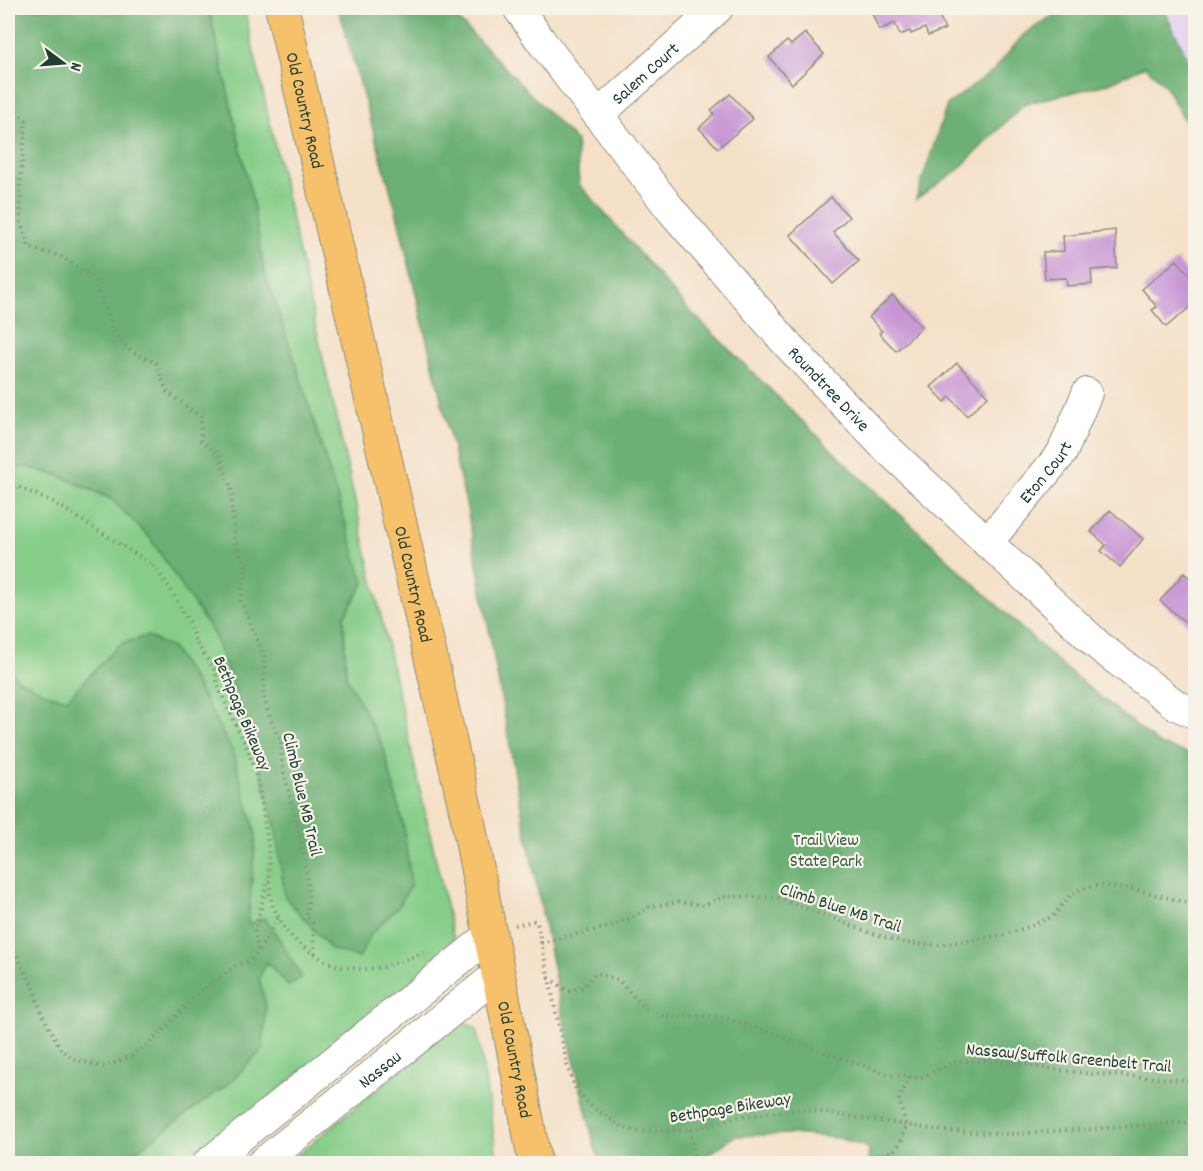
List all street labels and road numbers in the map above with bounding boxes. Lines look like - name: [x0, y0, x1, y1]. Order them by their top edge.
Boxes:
- street label: Salem Court: [607, 38, 686, 112]
- street label: Old Country Road: [278, 50, 328, 172]
- street label: Roundtree Drive: [781, 342, 874, 439]
- street label: Eton Court: [1015, 438, 1080, 510]
- street label: Old Country Road: [386, 524, 437, 645]
- street label: Bethpage Bikeway: [205, 653, 276, 776]
- street label: Climb Blue MB Trail: [274, 730, 327, 860]
- street label: Climb Blue MB Trail: [776, 878, 905, 941]
- street label: Old Country Road: [489, 999, 536, 1120]
- street label: Nassau/Suffolk Greenbelt Trail: [965, 1038, 1173, 1081]
- street label: Nassau: [354, 1046, 408, 1096]
- street label: Bethpage Bikeway: [668, 1087, 794, 1131]

